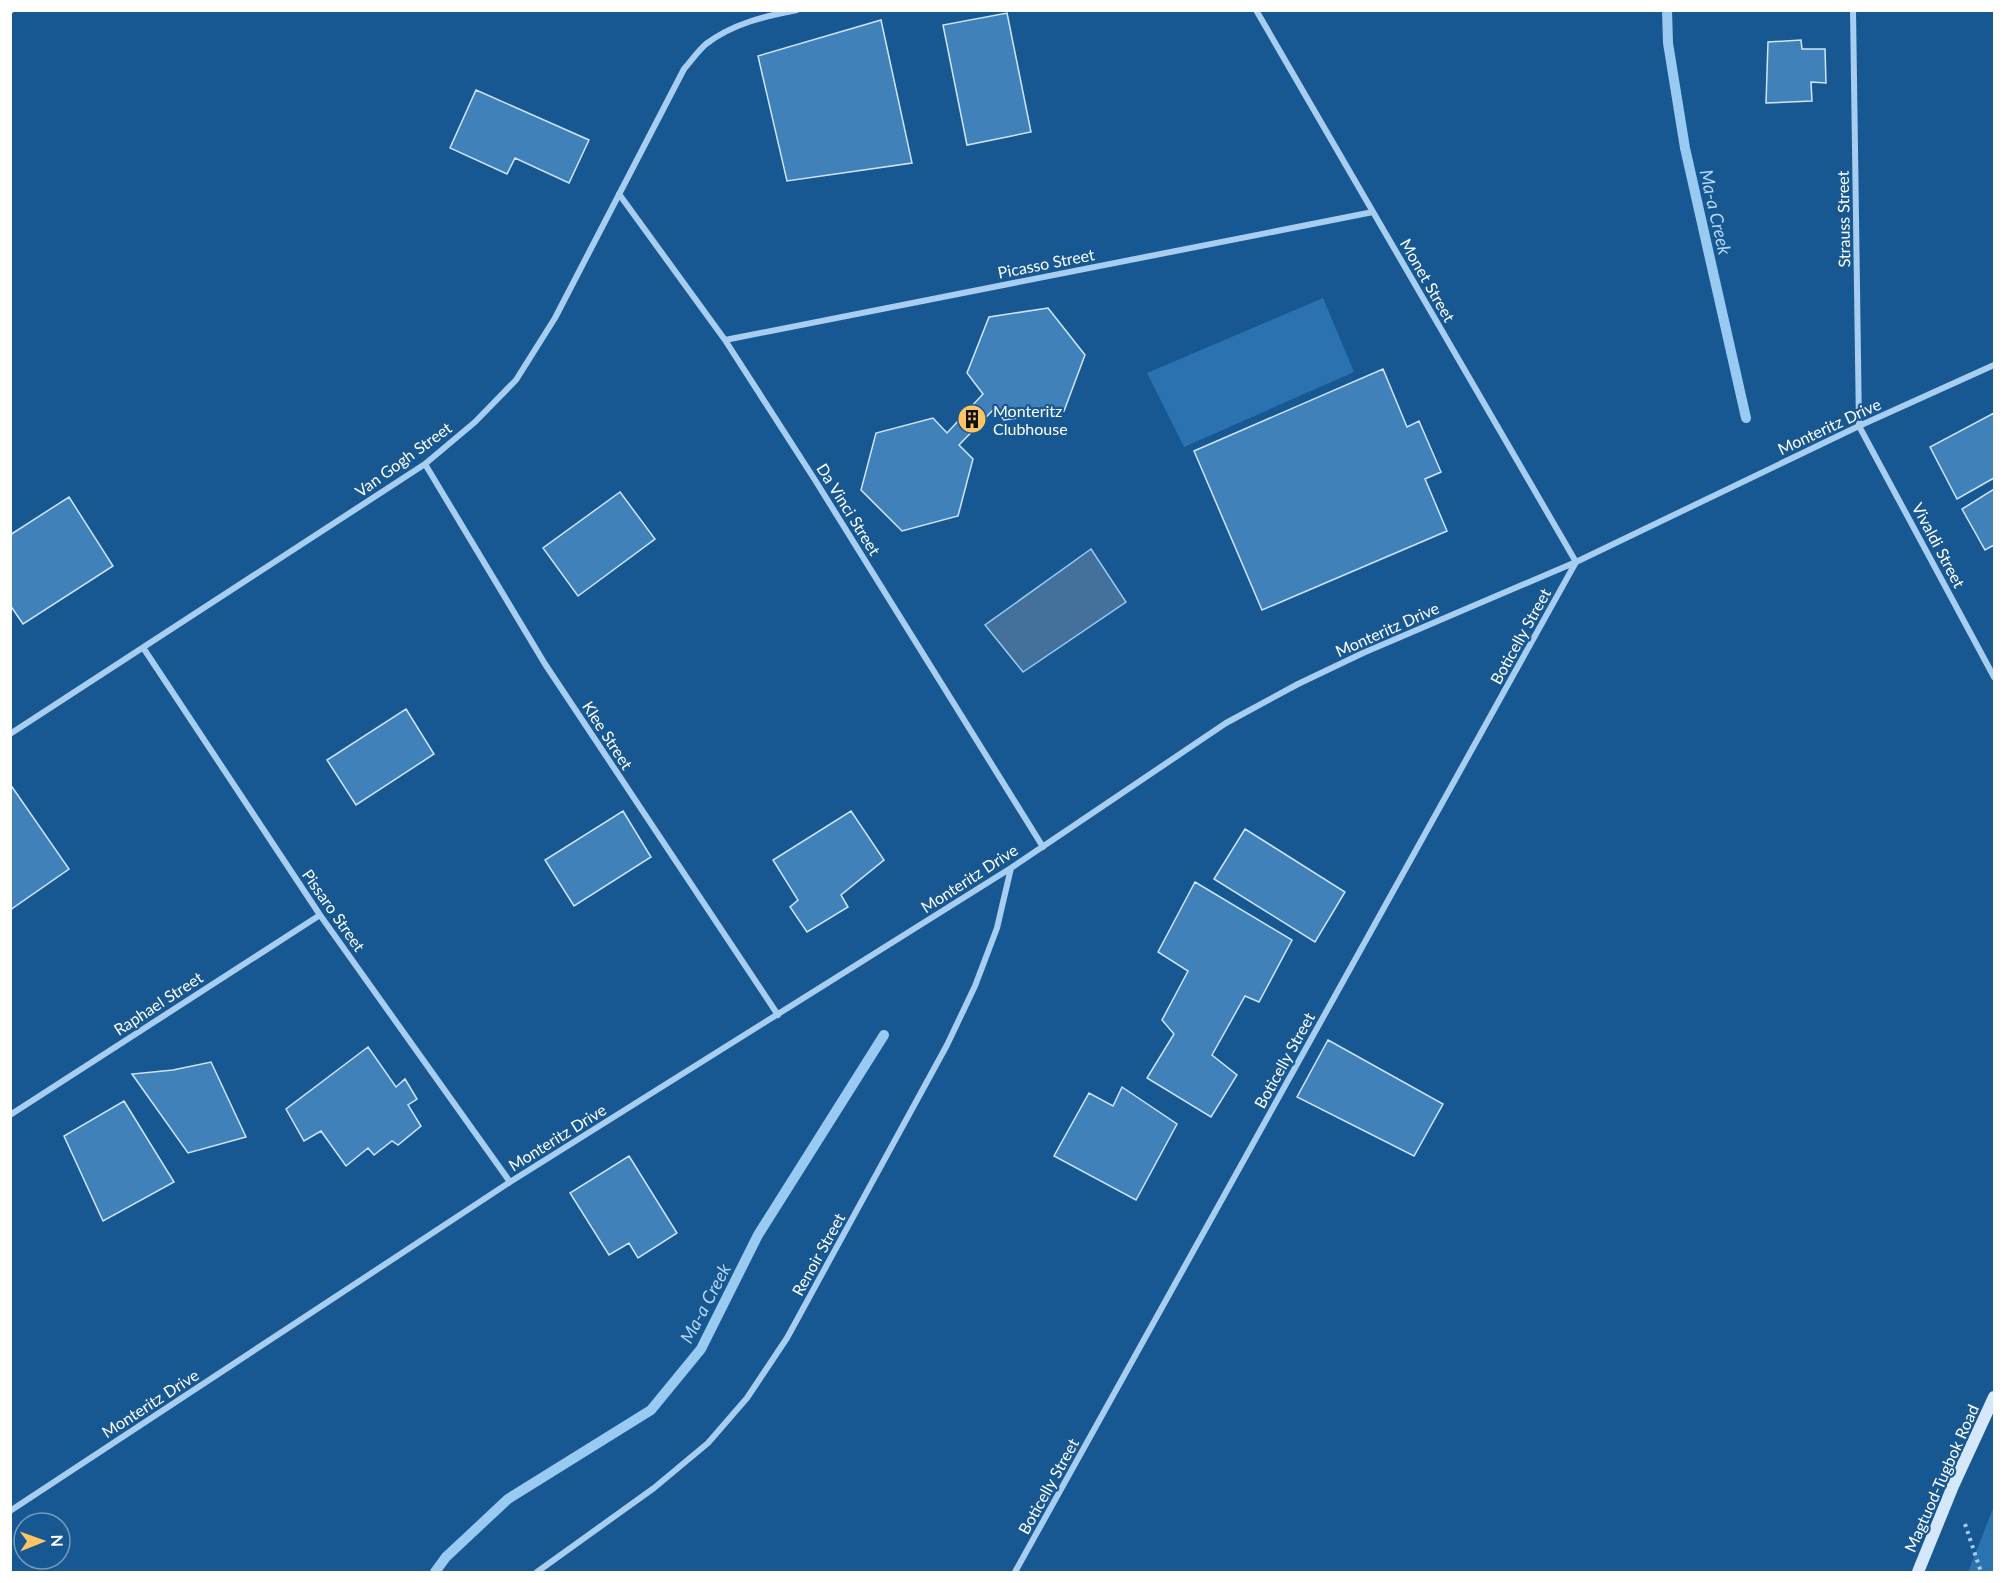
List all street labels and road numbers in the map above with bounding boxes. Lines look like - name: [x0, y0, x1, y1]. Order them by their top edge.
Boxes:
- street label: Strauss Street: [1833, 170, 1853, 268]
- street label: Monet Street: [1397, 235, 1460, 325]
- street label: Picasso Street: [996, 244, 1096, 282]
- street label: Monteritz Drive: [1774, 394, 1884, 458]
- street label: Van Gogh Street: [351, 417, 455, 500]
- street label: Da Vinci Street: [813, 460, 885, 559]
- street label: Vivaldi Street: [1909, 499, 1969, 591]
- street label: Boticelly Street: [1486, 585, 1554, 687]
- street label: Monteritz Drive: [1332, 598, 1442, 660]
- street label: Klee Street: [579, 697, 637, 773]
- street label: Monteritz Drive: [917, 840, 1021, 916]
- street label: Pissaro Street: [299, 865, 369, 955]
- street label: Raphael Street: [110, 967, 206, 1039]
- street label: Boticelly Street: [1250, 1009, 1318, 1111]
- street label: Monteritz Drive: [505, 1099, 609, 1175]
- street label: Renoir Street: [788, 1209, 849, 1299]
- street label: Monteritz Drive: [98, 1365, 202, 1441]
- street label: Magtuod-Tugbok Road: [1900, 1401, 1982, 1555]
- street label: Boticelly Street: [1014, 1435, 1082, 1537]

